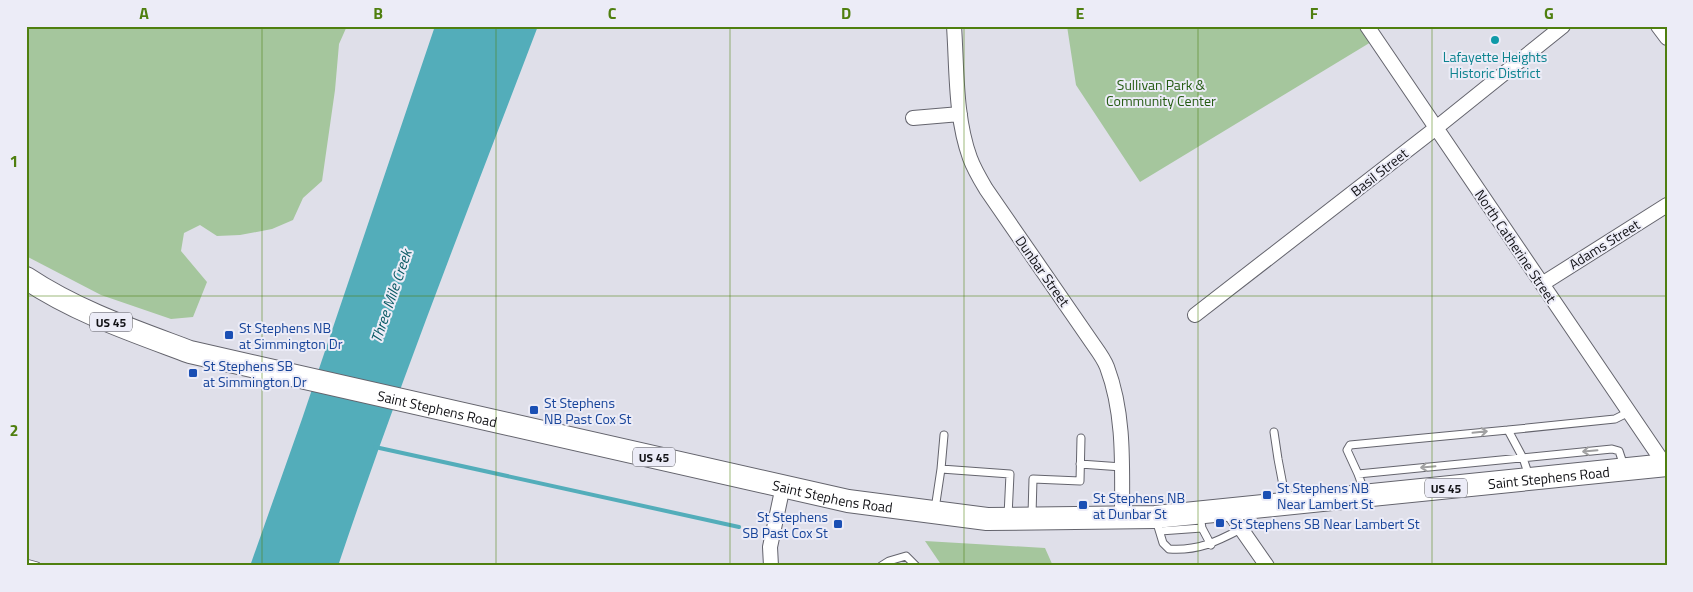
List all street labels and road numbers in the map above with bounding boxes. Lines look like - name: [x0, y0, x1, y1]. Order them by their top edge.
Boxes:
- street label: Basil Street: [1346, 143, 1412, 201]
- street label: North Catherine Street: [1470, 185, 1562, 307]
- street label: Adams Street: [1564, 214, 1644, 274]
- street label: Dunbar Street: [1011, 231, 1075, 311]
- road number: US 45: [90, 313, 132, 332]
- street label: Saint Stephens Road: [376, 384, 499, 432]
- road number: US 45: [633, 448, 675, 467]
- street label: Saint Stephens Road: [1487, 460, 1611, 494]
- street label: Saint Stephens Road: [771, 474, 894, 517]
- road number: US 45: [1425, 478, 1467, 498]

